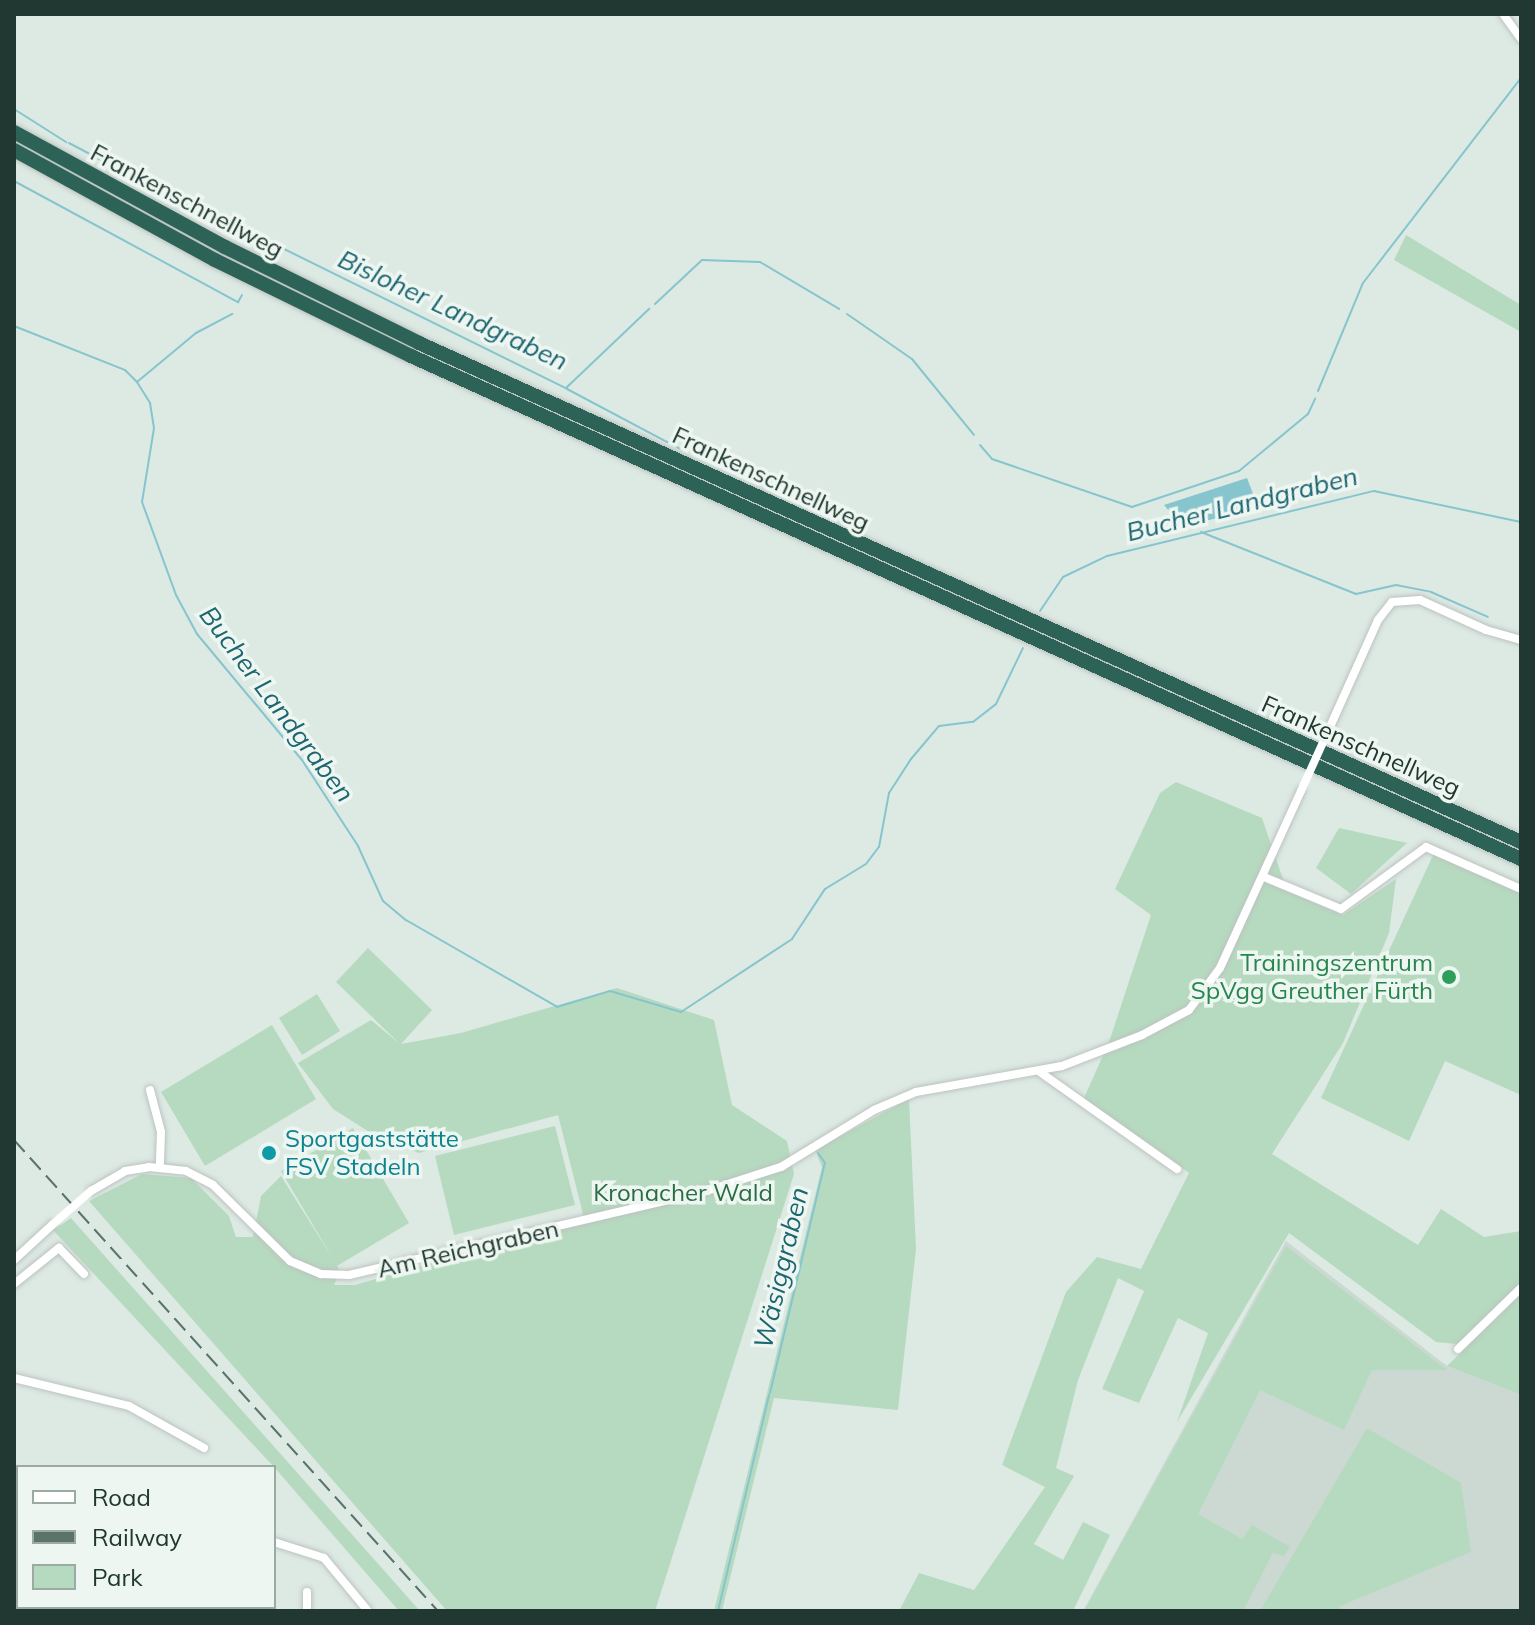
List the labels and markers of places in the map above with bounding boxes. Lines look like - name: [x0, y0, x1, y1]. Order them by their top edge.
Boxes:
- place label: Trainingszentrum SpVgg Greuther Fürth: [1191, 949, 1433, 1005]
- marker: Trainingszentrum SpVgg Greuther Fürth: [1440, 968, 1458, 986]
- place label: Sportgaststätte FSV Stadeln: [285, 1125, 459, 1181]
- marker: Sportgaststätte FSV Stadeln: [260, 1144, 278, 1162]

